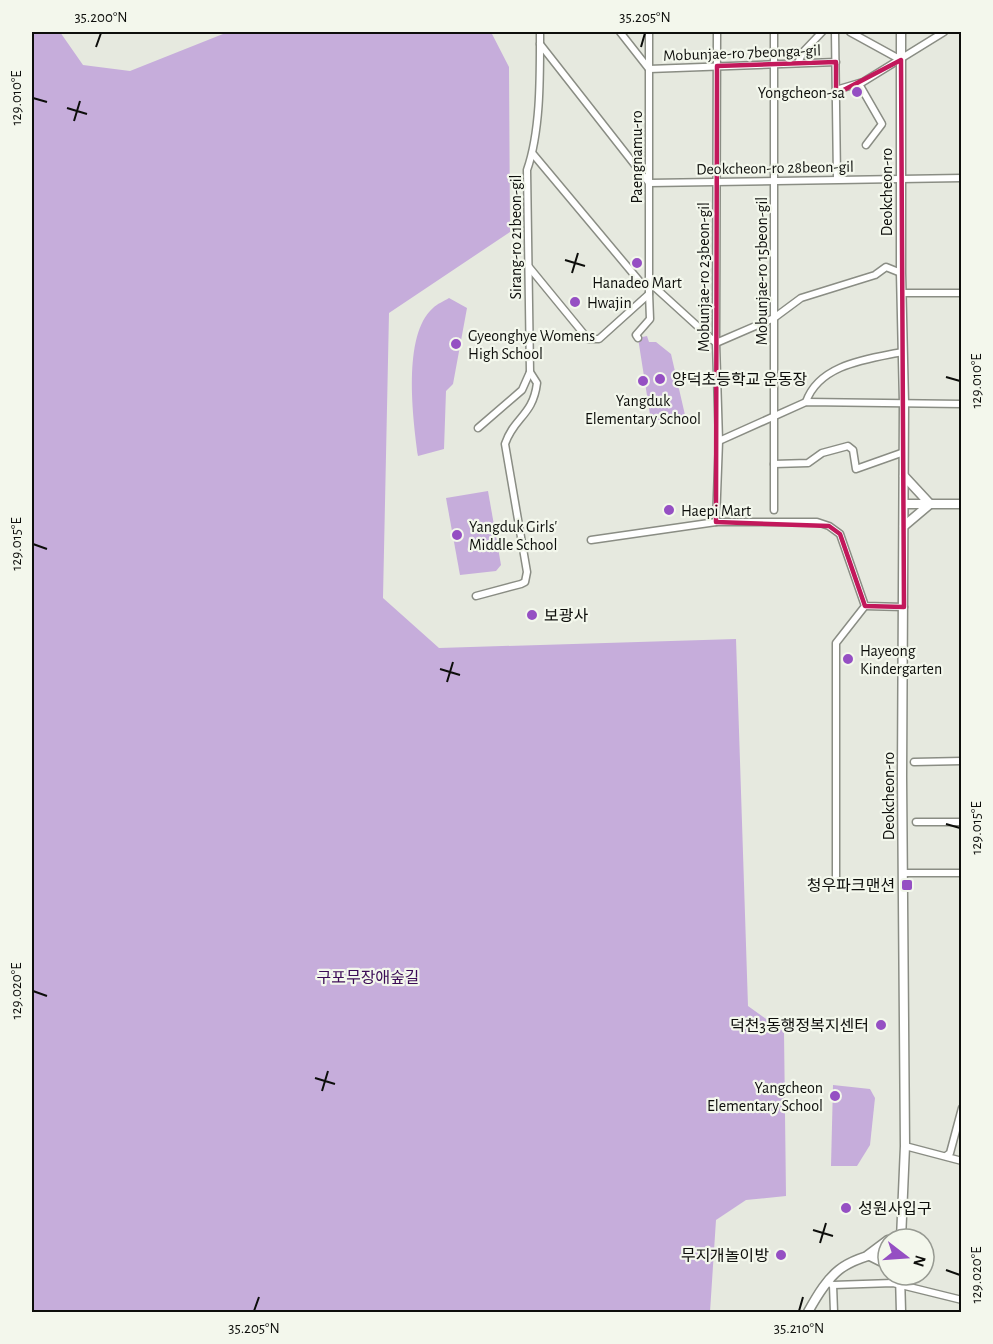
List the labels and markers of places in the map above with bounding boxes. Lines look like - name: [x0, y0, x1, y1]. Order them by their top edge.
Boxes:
- place label: Yongcheon-sa: [758, 85, 845, 101]
- marker: Yongcheon-sa: [850, 85, 864, 99]
- marker: Hanadeo Mart: [630, 256, 644, 270]
- place label: Hanadeo Mart: [592, 275, 682, 291]
- marker: Hwajin: [568, 295, 582, 309]
- place label: Hwajin: [587, 295, 632, 312]
- place label: Gyeonghye Womens High School: [468, 328, 595, 362]
- marker: Gyeonghye Womens High School: [449, 337, 463, 351]
- place label: 양덕초등학교 운동장: [672, 371, 807, 388]
- marker: 양덕초등학교 운동장: [653, 372, 667, 386]
- marker: Yangduk Elementary School: [636, 374, 650, 388]
- place label: Yangduk Elementary School: [585, 393, 701, 428]
- marker: Haepi Mart: [662, 503, 676, 517]
- place label: Haepi Mart: [681, 503, 751, 519]
- place label: Yangduk Girls' Middle School: [469, 519, 557, 553]
- marker: Yangduk Girls' Middle School: [450, 528, 464, 542]
- marker: 보광사: [525, 608, 539, 622]
- place label: 보광사: [544, 608, 588, 624]
- place label: Hayeong Kindergarten: [860, 643, 942, 677]
- marker: Hayeong Kindergarten: [841, 652, 855, 666]
- place label: 청우파크맨션: [807, 878, 895, 894]
- marker: 청우파크맨션: [900, 878, 914, 892]
- place label: 덕천3동행정복지센터: [730, 1017, 869, 1034]
- marker: 덕천3동행정복지센터: [874, 1018, 888, 1032]
- place label: Yangcheon Elementary School: [707, 1080, 823, 1115]
- marker: Yangcheon Elementary School: [828, 1089, 842, 1103]
- marker: 성원사입구: [839, 1201, 853, 1215]
- place label: 성원사입구: [858, 1201, 932, 1217]
- place label: 무지개놀이방: [681, 1248, 769, 1264]
- marker: 무지개놀이방: [774, 1248, 788, 1262]

